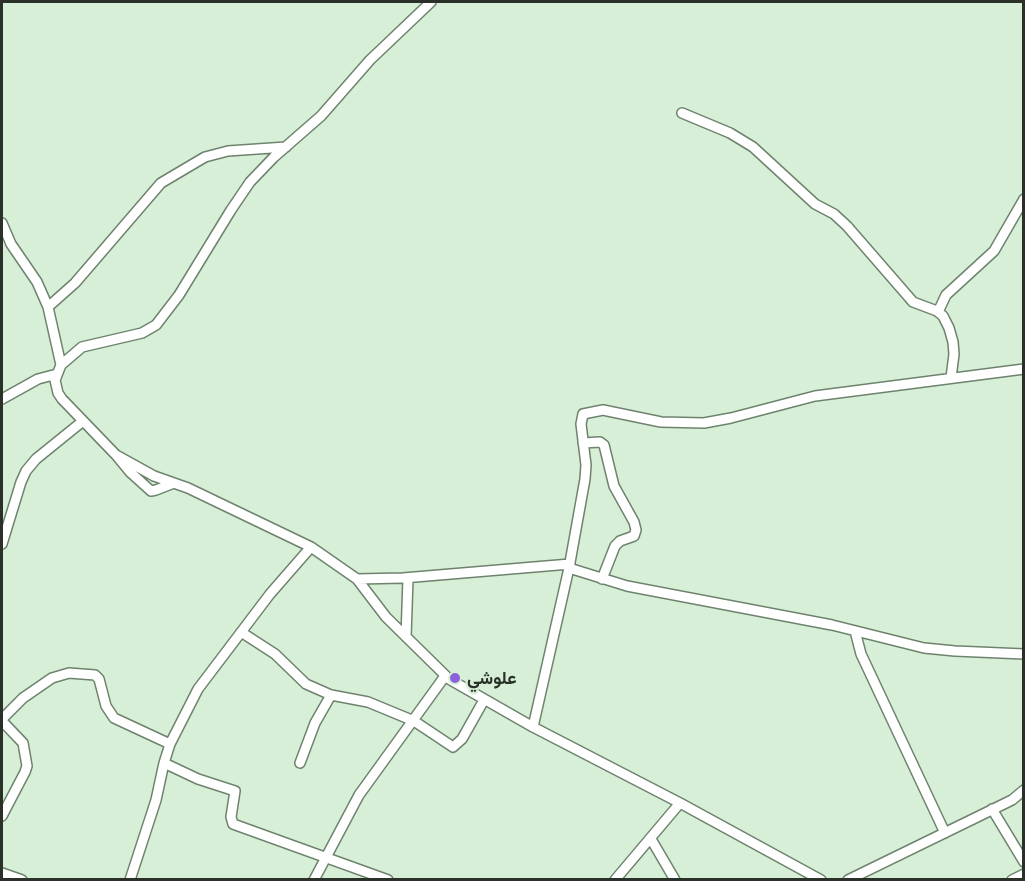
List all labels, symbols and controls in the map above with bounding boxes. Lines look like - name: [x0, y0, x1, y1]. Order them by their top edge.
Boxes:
- place label: علوشي: [467, 667, 517, 689]
- marker: علوشي: [448, 671, 462, 685]

